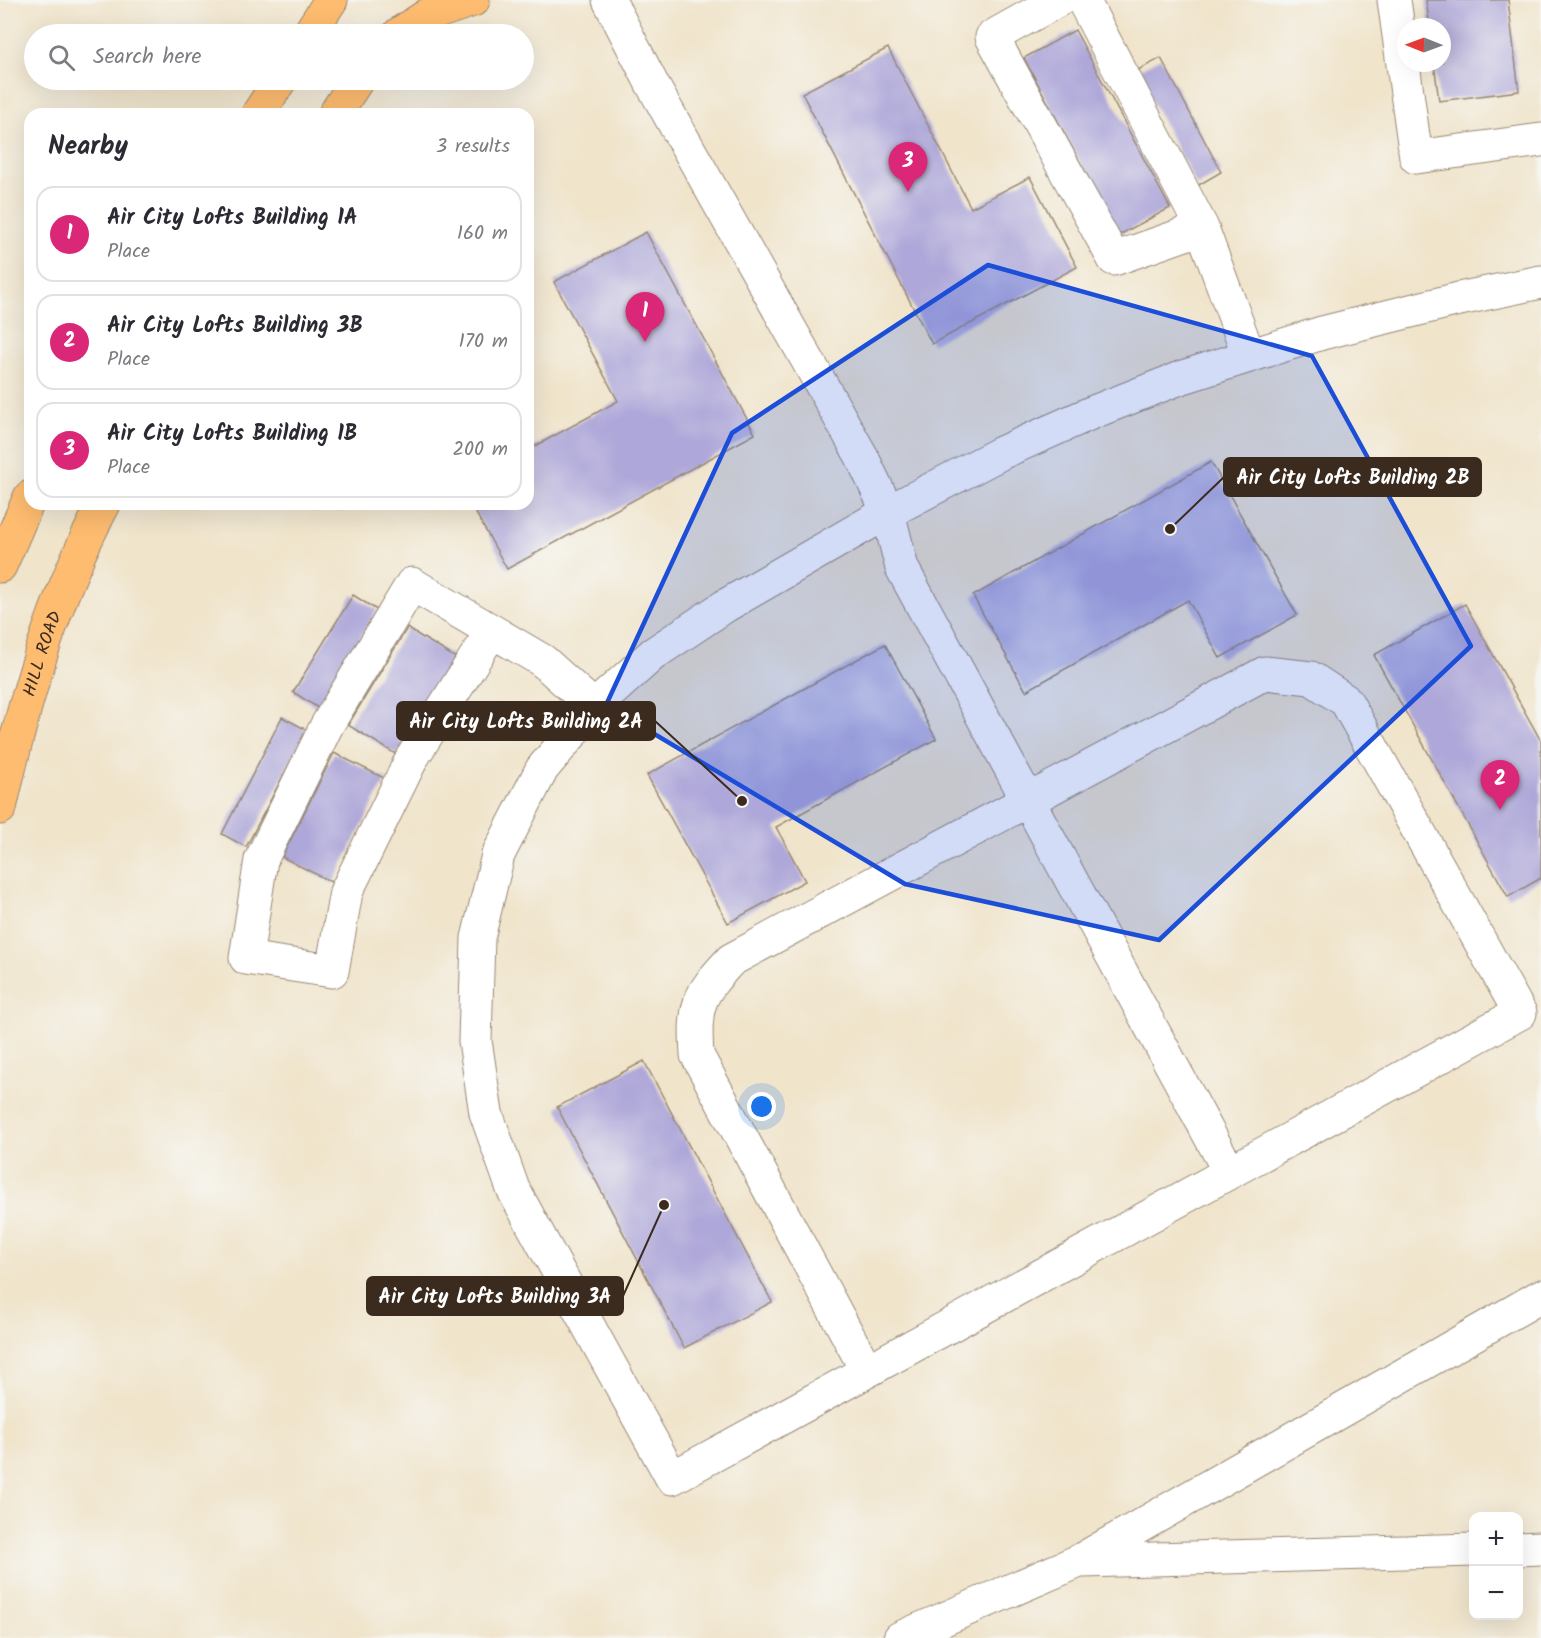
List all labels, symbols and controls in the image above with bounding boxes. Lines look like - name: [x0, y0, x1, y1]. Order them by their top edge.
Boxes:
- north arrow: [1397, 18, 1451, 72]
- search box: [24, 24, 534, 90]
- text: Search here: [93, 40, 201, 75]
- icon: search: [45, 41, 78, 74]
- text: Nearby: [48, 126, 128, 168]
- text: 3 results: [436, 131, 510, 163]
- pin: 3: [888, 142, 928, 192]
- text: Air City Lofts Building 1A: [107, 201, 358, 236]
- text: 1: [66, 218, 73, 250]
- text: 160 m: [457, 218, 508, 250]
- text: Place: [107, 236, 150, 268]
- pin: 1: [626, 292, 664, 342]
- text: Air City Lofts Building 3B: [107, 309, 363, 344]
- text: 2: [64, 326, 75, 358]
- text: 170 m: [459, 326, 508, 358]
- text: Place: [107, 344, 150, 376]
- text: Air City Lofts Building 1B: [107, 417, 358, 452]
- text: 3: [64, 434, 75, 466]
- text: 200 m: [452, 434, 508, 466]
- text: Place: [107, 452, 150, 484]
- callout: Air City Lofts Building 2B: [1224, 458, 1481, 496]
- text: Air City Lofts Building 2B: [1236, 463, 1470, 495]
- street label: HILL ROAD: [16, 607, 71, 700]
- callout: Air City Lofts Building 2A: [397, 702, 655, 740]
- text: Air City Lofts Building 2A: [409, 707, 643, 739]
- pin: 2: [1480, 760, 1520, 810]
- your location: [747, 1092, 776, 1121]
- callout: Air City Lofts Building 3A: [367, 1277, 623, 1315]
- text: Air City Lofts Building 3A: [379, 1282, 611, 1314]
- map controls: [1469, 1512, 1523, 1620]
- button: +: [1469, 1512, 1523, 1566]
- button: −: [1469, 1566, 1523, 1620]

